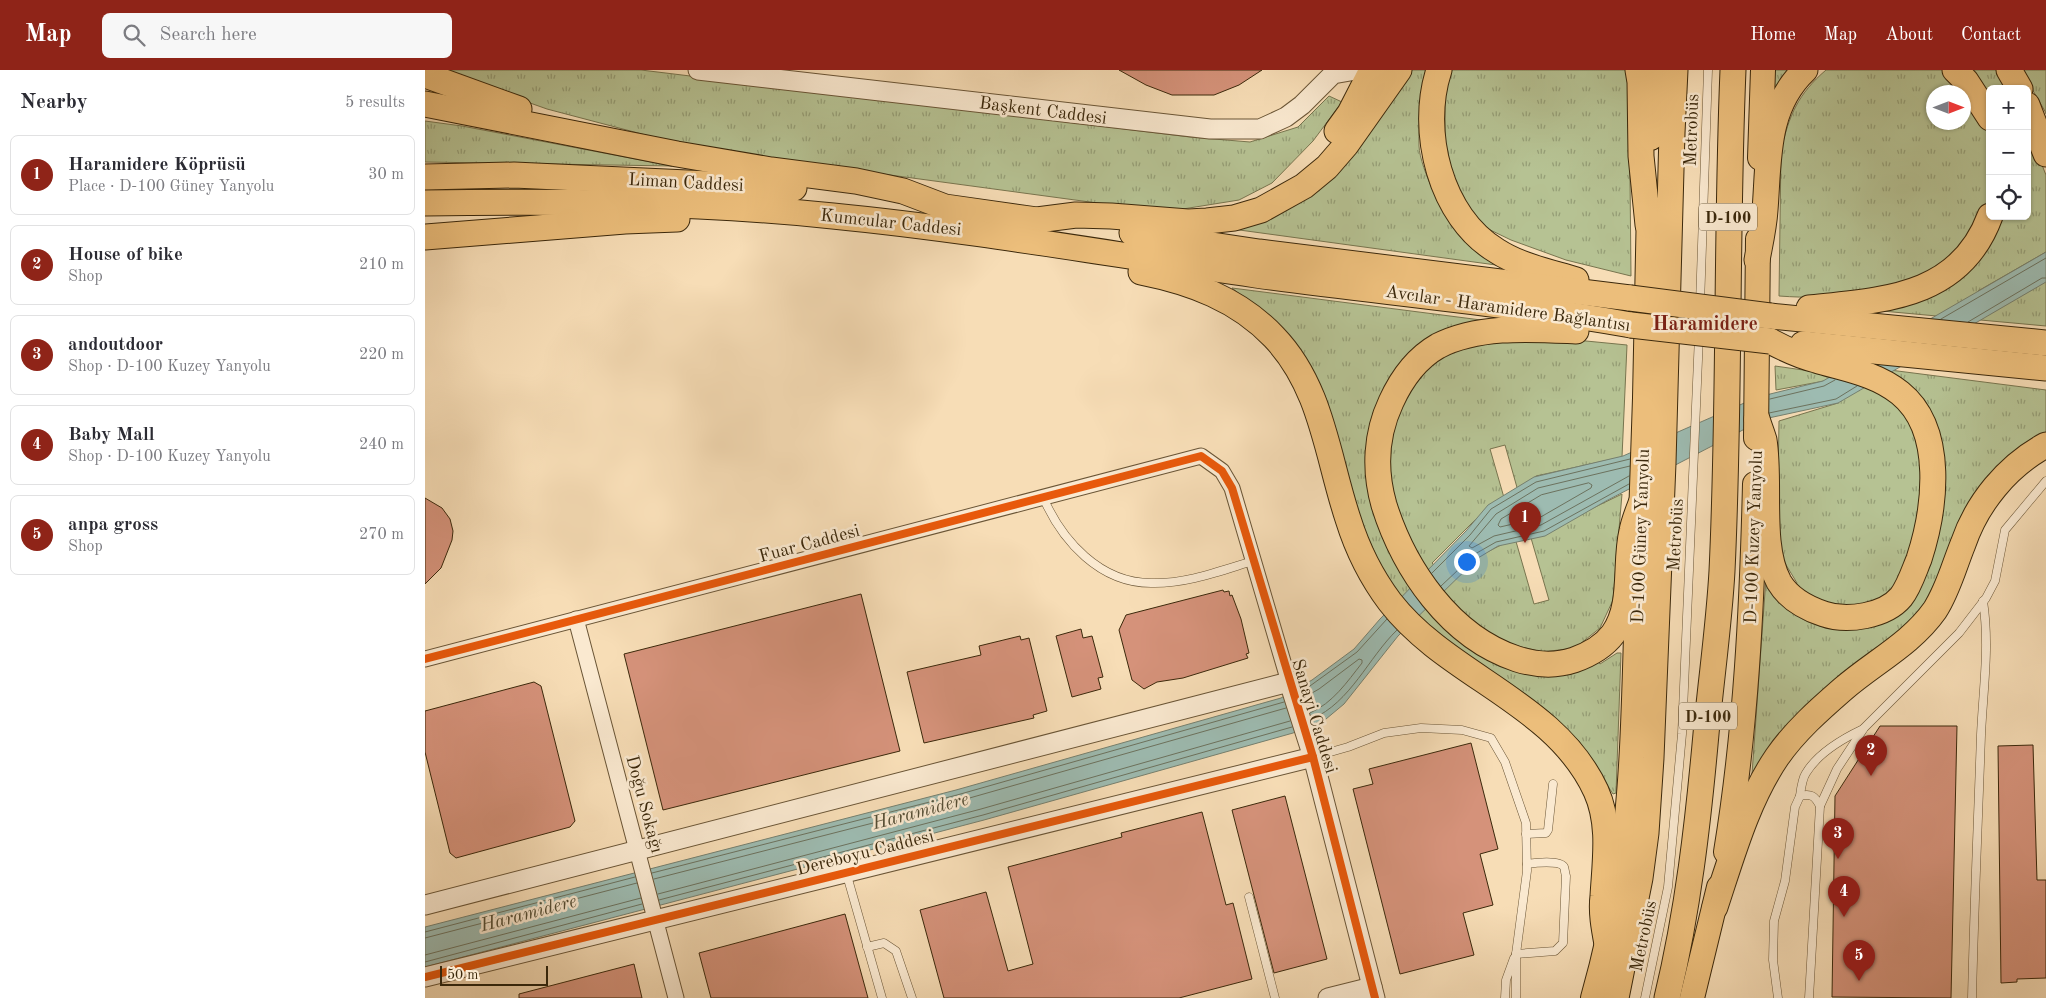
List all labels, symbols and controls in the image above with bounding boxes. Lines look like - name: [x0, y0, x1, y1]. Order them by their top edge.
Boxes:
- search box: [102, 13, 452, 58]
- icon: search: [120, 21, 148, 49]
- text: Map: [25, 23, 72, 47]
- text: Search here: [160, 26, 257, 45]
- text: Home: [1750, 26, 1796, 44]
- text: Map: [1824, 26, 1857, 44]
- text: About: [1885, 26, 1933, 44]
- text: Contact: [1961, 26, 2021, 44]
- north arrow: [1926, 85, 1971, 130]
- map controls: [1986, 85, 2031, 220]
- button: +: [1986, 85, 2031, 130]
- text: Nearby: [20, 92, 88, 113]
- street label: Metrobüs: [1682, 93, 1702, 167]
- street label: Başkent Caddesi: [978, 94, 1108, 128]
- text: 5 results: [345, 95, 405, 111]
- button: −: [1986, 130, 2031, 175]
- text: Haramidere Köprüsü: [68, 156, 246, 175]
- text: 1: [32, 167, 42, 183]
- text: 30 m: [368, 167, 404, 183]
- street label: Liman Caddesi: [628, 171, 744, 195]
- button: locate: [1986, 175, 2031, 220]
- text: Place · D-100 Güney Yanyolu: [68, 179, 274, 195]
- road number: D-100: [1699, 204, 1757, 230]
- street label: Kumcular Caddesi: [819, 207, 963, 239]
- text: House of bike: [68, 246, 183, 265]
- text: 2: [32, 257, 42, 273]
- text: 210 m: [359, 257, 404, 273]
- text: Shop: [68, 269, 103, 285]
- street label: Avcılar - Haramidere Bağlantısı: [1384, 283, 1632, 335]
- district label: Haramidere: [1652, 315, 1758, 335]
- text: andoutdoor: [68, 336, 163, 355]
- text: 3: [32, 347, 42, 363]
- text: 220 m: [359, 347, 404, 363]
- text: Shop · D-100 Kuzey Yanyolu: [68, 359, 271, 375]
- text: Baby Mall: [68, 426, 155, 445]
- text: 4: [32, 437, 42, 453]
- text: 240 m: [359, 437, 404, 453]
- street label: D-100 Güney Yanyolu: [1629, 448, 1653, 624]
- text: Shop · D-100 Kuzey Yanyolu: [68, 449, 271, 465]
- street label: D-100 Kuzey Yanyolu: [1742, 450, 1766, 624]
- street label: Metrobüs: [1665, 498, 1687, 572]
- pin: 1: [1509, 502, 1541, 543]
- text: anpa gross: [68, 516, 158, 535]
- street label: Fuar Caddesi: [757, 522, 862, 566]
- text: 5: [32, 527, 42, 543]
- text: 270 m: [359, 527, 404, 543]
- text: Shop: [68, 539, 103, 555]
- your location: [1454, 549, 1480, 575]
- street label: Sanayi Caddesi: [1288, 657, 1340, 776]
- road number: D-100: [1679, 702, 1737, 729]
- pin: 2: [1855, 735, 1887, 776]
- street label: Doğu Sokağı: [622, 754, 666, 855]
- water label: Haramidere: [869, 790, 971, 835]
- pin: 3: [1822, 818, 1854, 859]
- street label: Dereboyu Caddesi: [795, 827, 936, 879]
- pin: 4: [1828, 876, 1860, 917]
- water label: Haramidere: [477, 892, 579, 937]
- street label: Metrobüs: [1628, 899, 1660, 974]
- pin: 5: [1843, 940, 1875, 981]
- scale bar: [440, 963, 547, 986]
- text: 50 m: [447, 968, 478, 982]

